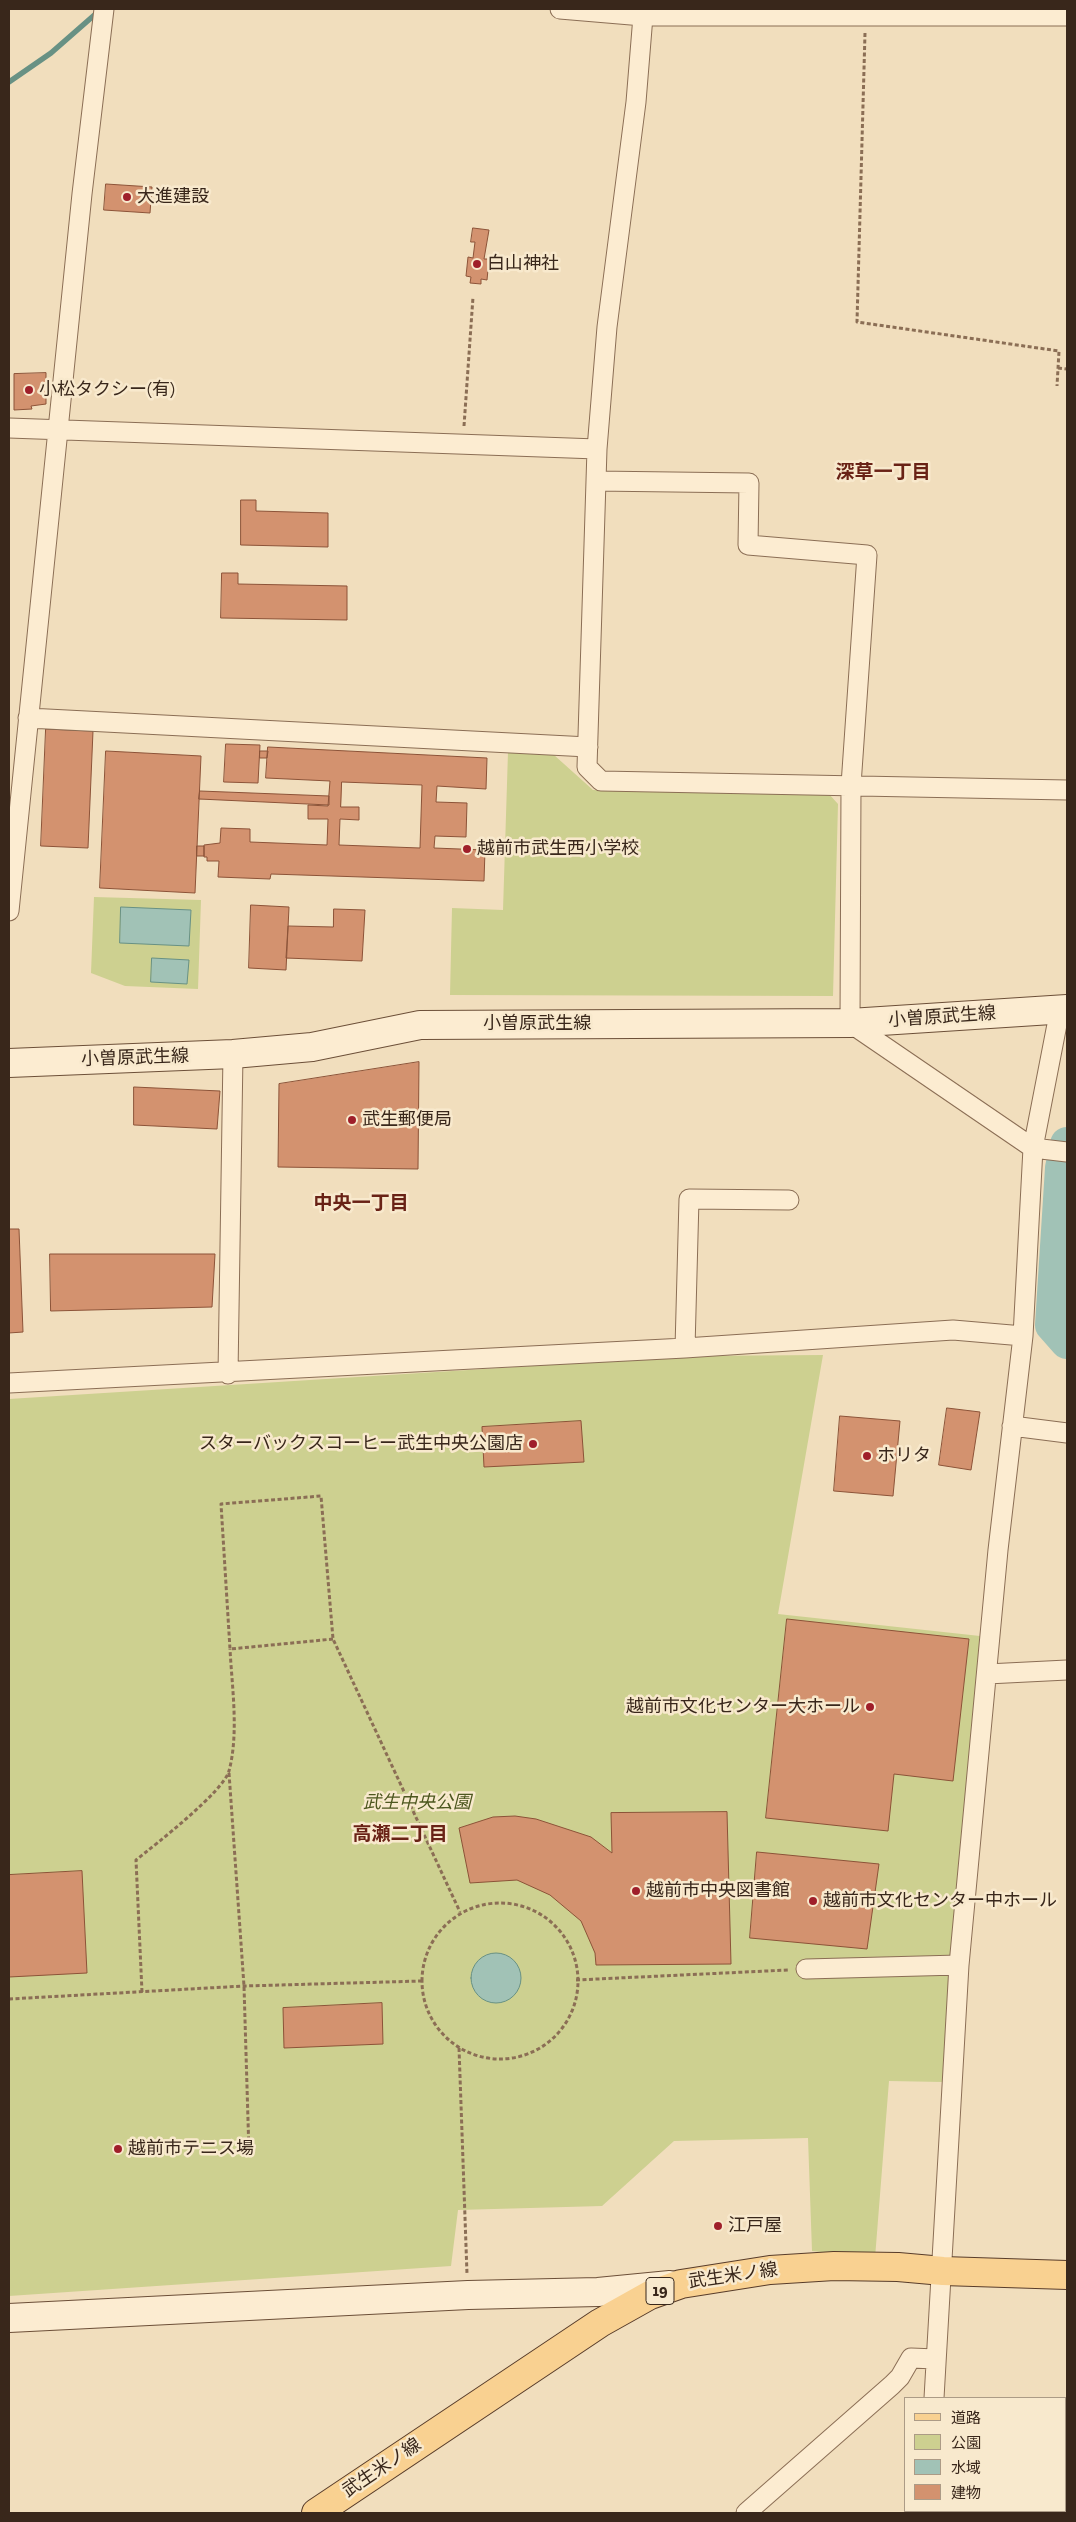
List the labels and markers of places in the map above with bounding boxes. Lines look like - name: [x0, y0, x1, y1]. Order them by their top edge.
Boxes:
- place label: 大進建設: [137, 186, 209, 208]
- marker: 大進建設: [121, 191, 133, 203]
- place label: 白山神社: [487, 253, 559, 275]
- marker: 白山神社: [471, 258, 483, 270]
- place label: 小松タクシー(有): [39, 379, 175, 401]
- marker: 小松タクシー(有): [23, 384, 35, 396]
- place label: 越前市武生西小学校: [477, 838, 639, 860]
- marker: 越前市武生西小学校: [461, 843, 473, 855]
- place label: 武生郵便局: [362, 1109, 452, 1131]
- marker: 武生郵便局: [346, 1114, 358, 1126]
- place label: スターバックスコーヒー武生中央公園店: [199, 1433, 523, 1455]
- marker: スターバックスコーヒー武生中央公園店: [527, 1438, 539, 1450]
- place label: ホリタ: [877, 1445, 931, 1467]
- marker: ホリタ: [861, 1450, 873, 1462]
- place label: 越前市文化センター大ホール: [626, 1696, 860, 1718]
- marker: 越前市文化センター大ホール: [864, 1701, 876, 1713]
- place label: 越前市中央図書館: [646, 1880, 790, 1902]
- marker: 越前市中央図書館: [630, 1885, 642, 1897]
- place label: 越前市文化センター中ホール: [823, 1890, 1057, 1912]
- marker: 越前市文化センター中ホール: [807, 1895, 819, 1907]
- place label: 越前市テニス場: [128, 2138, 254, 2160]
- marker: 越前市テニス場: [112, 2143, 124, 2155]
- place label: 江戸屋: [728, 2215, 782, 2237]
- marker: 江戸屋: [712, 2220, 724, 2232]

